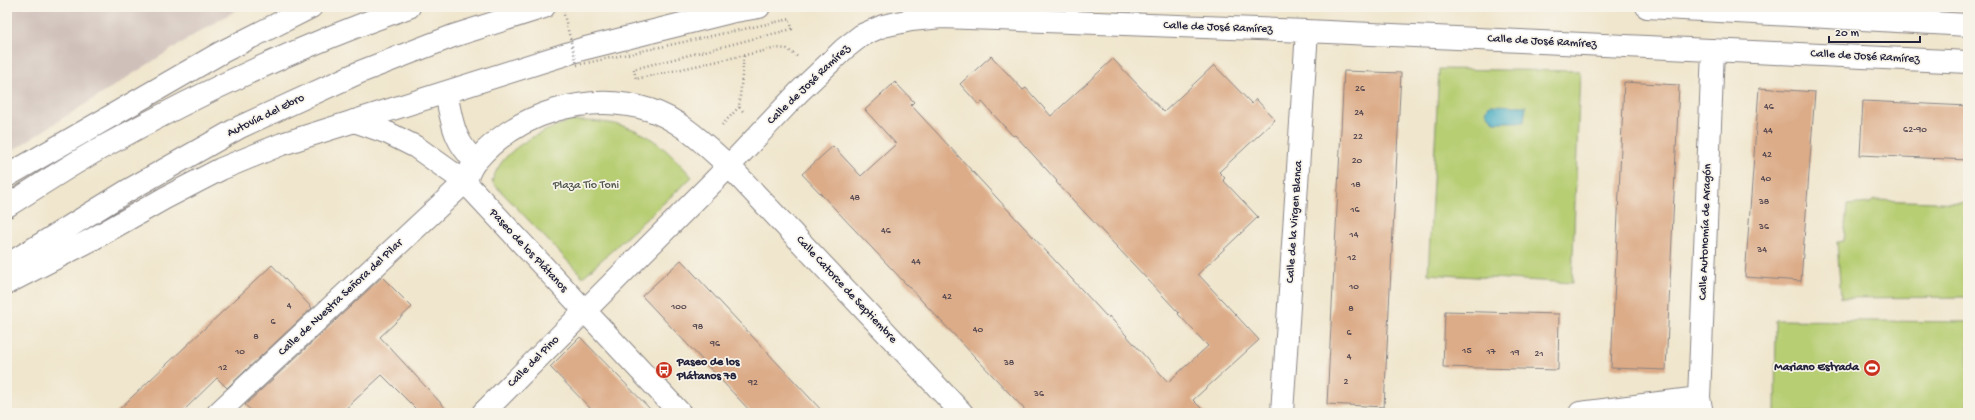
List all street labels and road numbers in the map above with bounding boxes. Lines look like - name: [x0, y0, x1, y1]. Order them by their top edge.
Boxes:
- street label: Calle de José Ramírez: [1163, 19, 1274, 37]
- street label: Calle de José Ramírez: [1487, 32, 1598, 52]
- street label: Calle de José Ramírez: [765, 41, 854, 128]
- street label: Calle de José Ramírez: [1810, 47, 1921, 67]
- street label: Autovía del Ebro: [225, 91, 307, 141]
- street label: Calle de la Virgen Blanca: [1284, 160, 1306, 284]
- street label: Calle Autonomía de Aragón: [1697, 163, 1715, 301]
- street label: Paseo de los Plátanos: [485, 206, 571, 296]
- street label: Calle Catorce de Septiembre: [793, 233, 900, 347]
- street label: Calle de Nuestra Señora del Pilar: [276, 235, 407, 359]
- street label: Calle del Pino: [505, 333, 563, 391]

